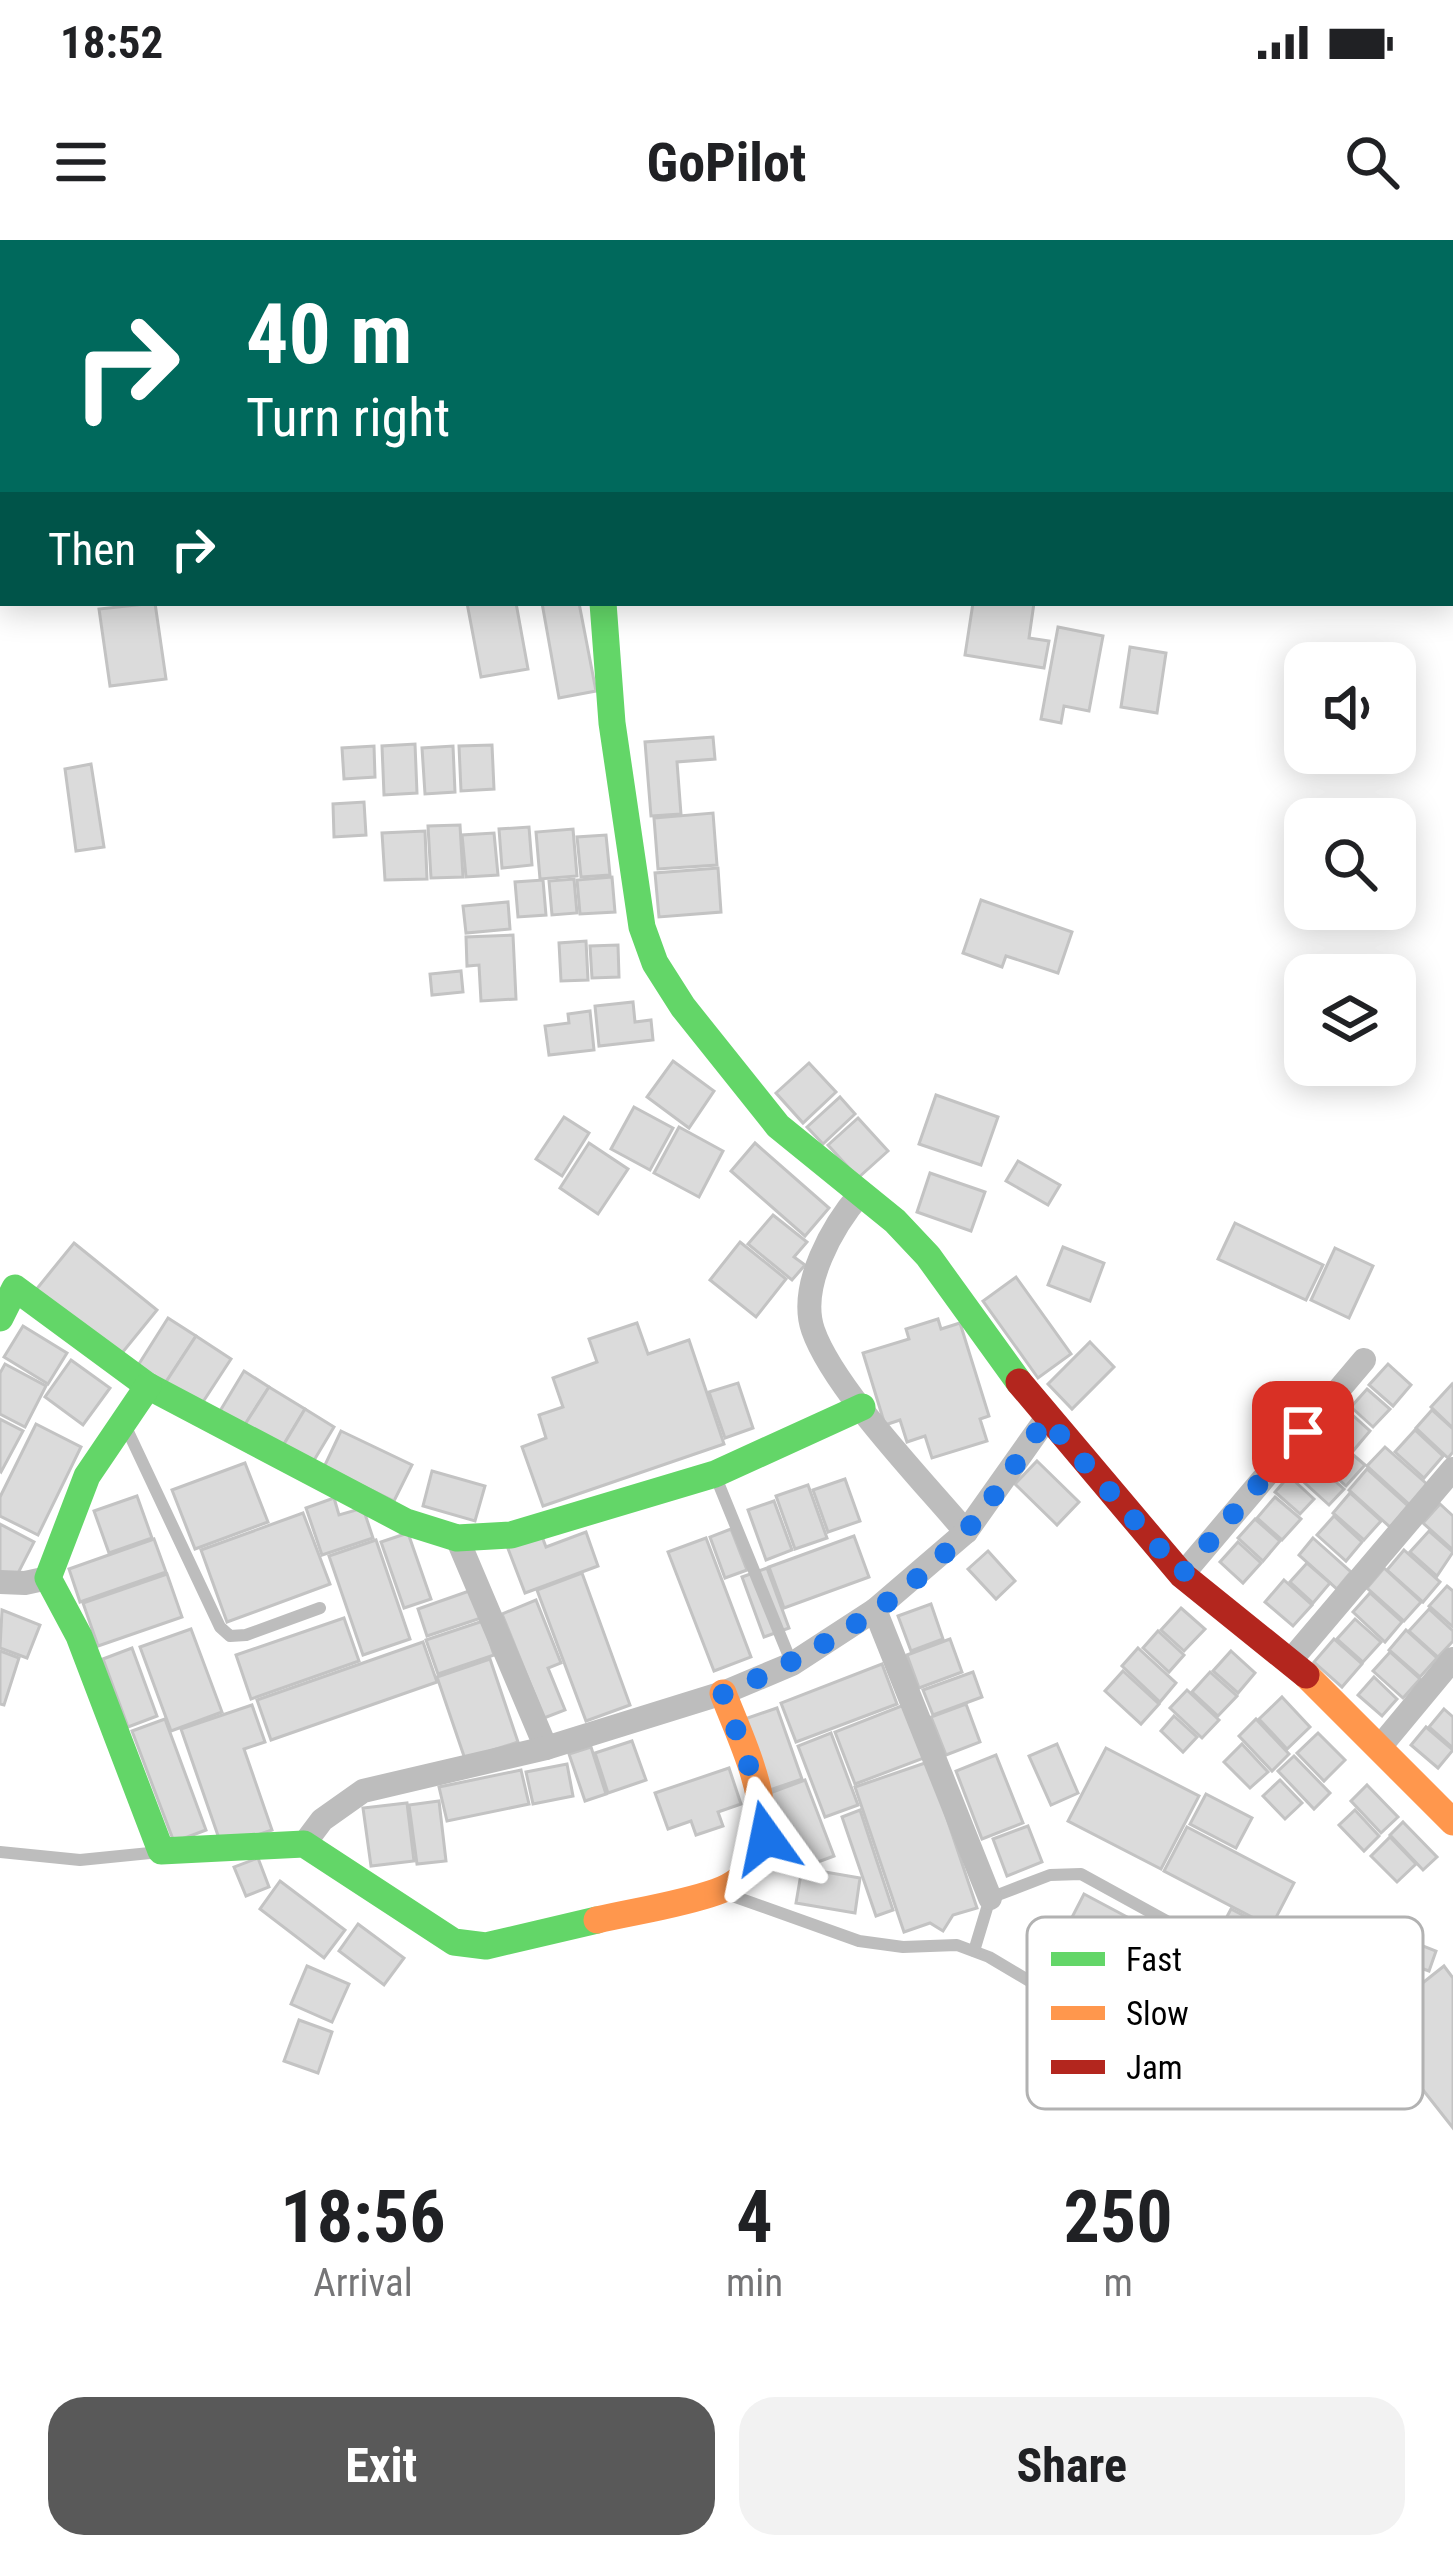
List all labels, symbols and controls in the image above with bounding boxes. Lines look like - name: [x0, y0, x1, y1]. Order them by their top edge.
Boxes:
- text: 18:52: [60, 16, 163, 69]
- icon: menu: [48, 129, 114, 195]
- icon: search: [1339, 129, 1405, 195]
- text: GoPilot: [647, 131, 806, 194]
- text: 40 m: [246, 285, 413, 384]
- icon: right: [48, 288, 204, 444]
- text: Turn right: [246, 386, 450, 449]
- icon: right: [160, 516, 226, 582]
- text: Then: [48, 523, 136, 576]
- map controls: [1284, 642, 1416, 1086]
- button: sound: [1284, 642, 1416, 774]
- button: search: [1284, 798, 1416, 930]
- button: layers: [1284, 954, 1416, 1086]
- pin: [1252, 1381, 1354, 1483]
- icon: arrive: [1270, 1399, 1336, 1465]
- position arrow: [703, 1775, 829, 1901]
- legend: [1027, 1917, 1423, 2109]
- text: Fast: [1126, 1940, 1182, 1979]
- text: Slow: [1126, 1994, 1189, 2033]
- text: Jam: [1126, 2048, 1183, 2087]
- text: 18:56: [280, 2175, 446, 2260]
- text: 4: [736, 2175, 773, 2260]
- text: 250: [1063, 2175, 1173, 2260]
- text: Arrival: [313, 2260, 413, 2306]
- text: min: [726, 2260, 783, 2306]
- text: m: [1103, 2260, 1133, 2306]
- button: Exit: [48, 2397, 715, 2535]
- button: Share: [739, 2397, 1405, 2535]

